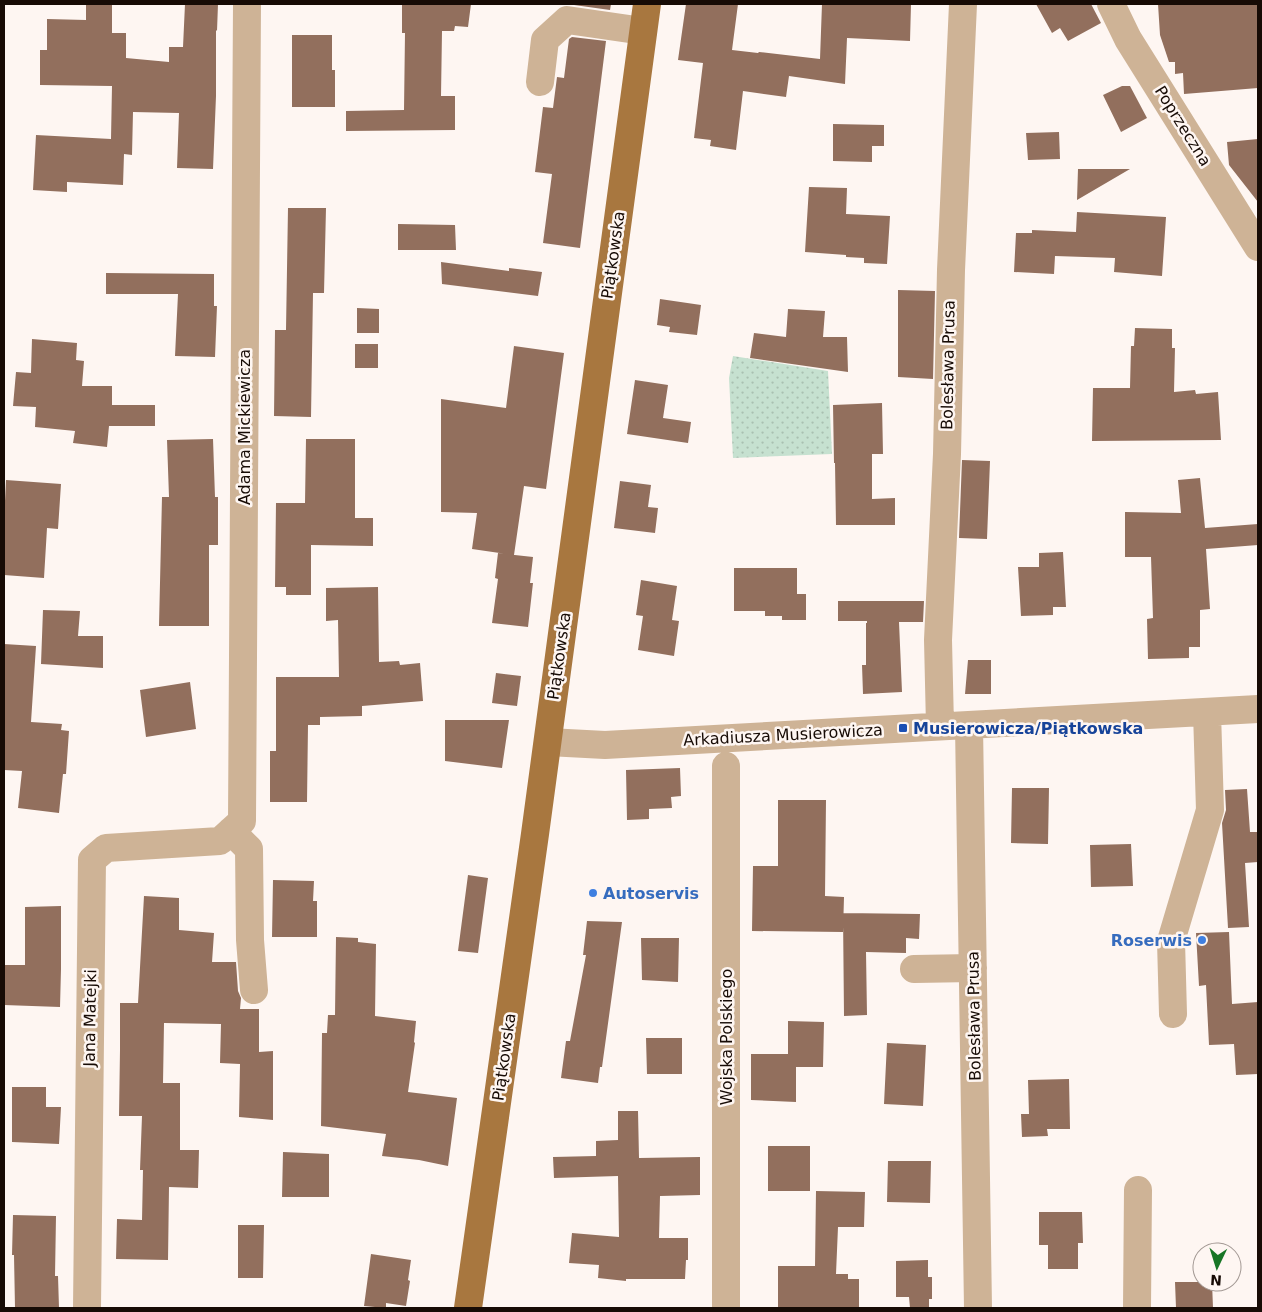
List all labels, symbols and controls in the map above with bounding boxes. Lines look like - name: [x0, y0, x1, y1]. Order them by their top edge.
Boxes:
- street label: Poprzeczna: [1151, 82, 1215, 170]
- street label: Piątkowska: [597, 210, 629, 300]
- street label: Bolesława Prusa: [937, 300, 959, 430]
- street label: Adama Mickiewicza: [235, 349, 254, 505]
- street label: Piątkowska: [543, 611, 575, 701]
- place label: Musierowicza/Piątkowska: [913, 719, 1143, 738]
- street label: Arkadiusza Musierowicza: [683, 720, 883, 750]
- marker: Musierowicza/Piątkowska: [897, 722, 909, 734]
- place label: Autoservis: [603, 884, 699, 903]
- marker: Autoservis: [587, 887, 599, 899]
- place label: Roserwis: [1111, 931, 1192, 950]
- marker: Roserwis: [1196, 934, 1208, 946]
- street label: Bolesława Prusa: [963, 951, 985, 1081]
- street label: Jana Matejki: [80, 969, 100, 1068]
- street label: Wojska Polskiego: [717, 969, 736, 1105]
- street label: Piątkowska: [488, 1012, 520, 1102]
- north arrow: [1192, 1242, 1242, 1292]
- text: N: [1210, 1272, 1222, 1288]

